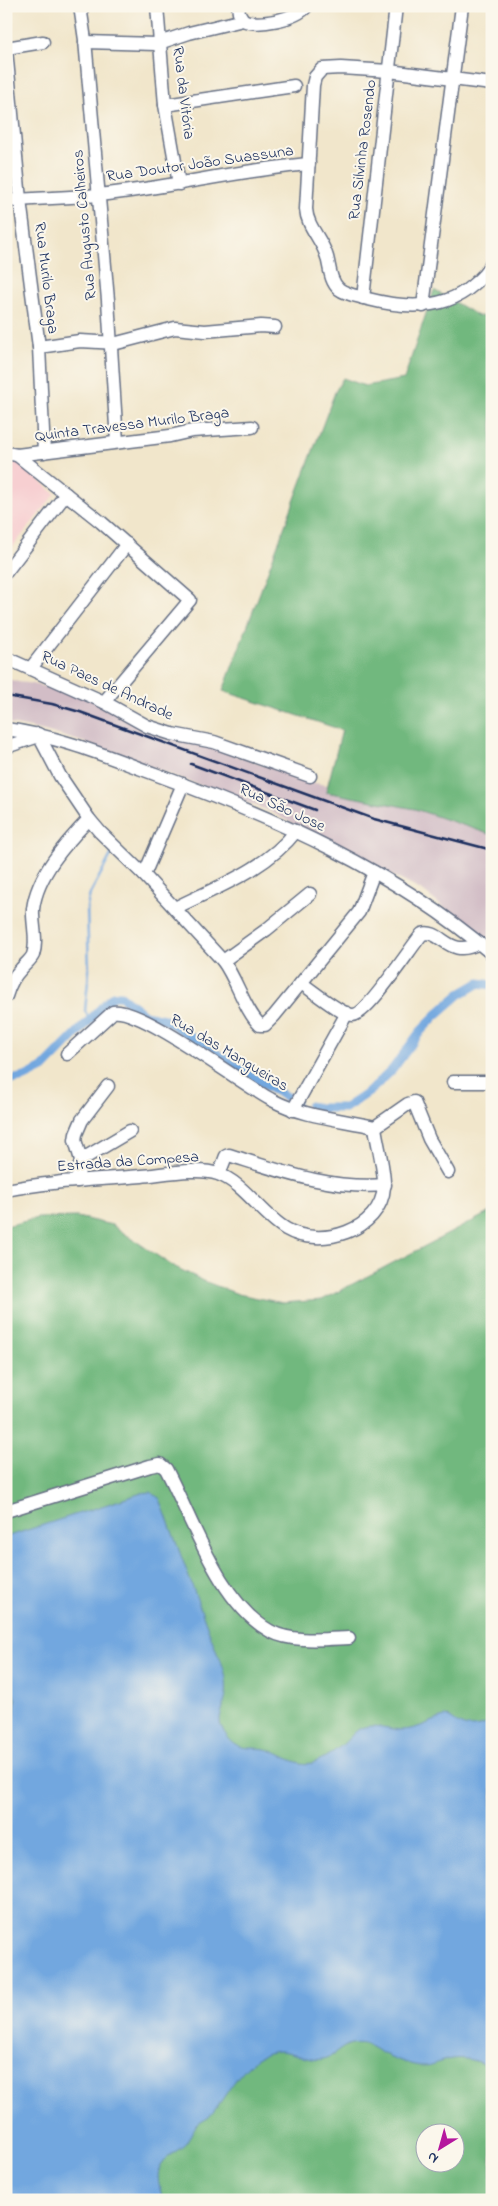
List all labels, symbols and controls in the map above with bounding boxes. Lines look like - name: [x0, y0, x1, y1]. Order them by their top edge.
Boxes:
- street label: Rua da Vitória: [165, 45, 201, 141]
- street label: Rua Silvinha Rosendo: [342, 78, 384, 222]
- street label: Rua Doutor João Suassuna: [105, 139, 295, 189]
- street label: Rua Augusto Calheiros: [66, 149, 104, 301]
- street label: Rua Murilo Braga: [27, 221, 65, 335]
- street label: Quinta Travessa Murilo Braga: [33, 401, 231, 449]
- street label: Rua Paes de Andrade: [37, 645, 178, 728]
- street label: Rua São Jose: [235, 778, 330, 839]
- street label: Rua das Mangueiras: [165, 1008, 293, 1098]
- street label: Estrada da Compesa: [56, 1145, 200, 1179]
- north arrow: [416, 2124, 466, 2174]
- text: N: [423, 2146, 443, 2168]

